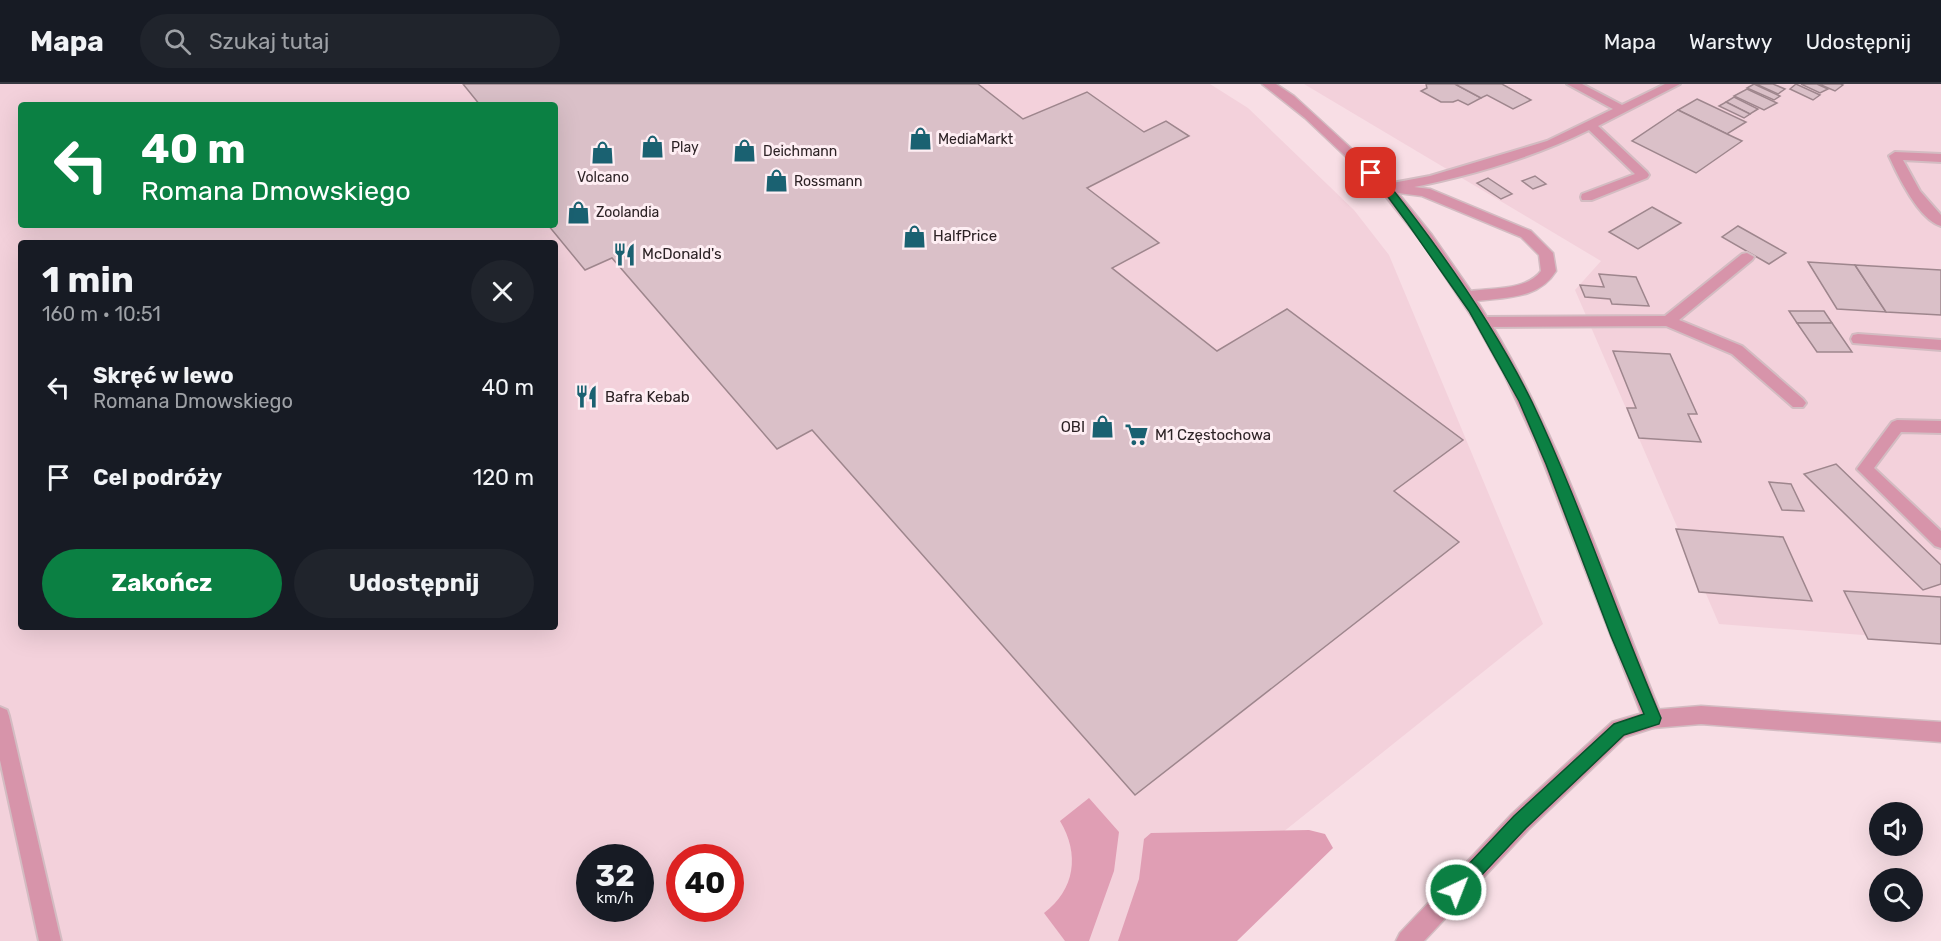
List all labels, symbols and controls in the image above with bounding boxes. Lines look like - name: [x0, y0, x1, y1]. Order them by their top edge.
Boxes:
- search box: [140, 14, 560, 68]
- text: Mapa: [30, 25, 104, 58]
- icon: search: [161, 25, 194, 58]
- text: Szukaj tutaj: [209, 28, 329, 55]
- text: Mapa: [1604, 29, 1656, 54]
- text: Warstwy: [1689, 29, 1772, 54]
- text: Udostępnij: [1805, 29, 1911, 54]
- text: 40 m: [141, 124, 246, 174]
- icon: left: [42, 126, 120, 204]
- shop icon: MediaMarkt: [907, 126, 933, 152]
- place label: MediaMarkt: [938, 131, 1014, 148]
- shop icon: Play: [640, 134, 666, 160]
- shop icon: Deichmann: [732, 138, 758, 164]
- place label: Play: [671, 139, 699, 156]
- shop icon: Volcano: [590, 140, 616, 166]
- place label: Deichmann: [763, 143, 837, 160]
- pin: [1345, 147, 1396, 198]
- icon: arrive: [1354, 156, 1387, 189]
- shop icon: Rossmann: [763, 168, 789, 194]
- place label: Volcano: [577, 169, 629, 186]
- place label: Rossmann: [794, 173, 863, 190]
- text: Romana Dmowskiego: [141, 175, 411, 207]
- shop icon: Zoolandia: [565, 199, 591, 225]
- place label: Zoolandia: [596, 204, 659, 221]
- shop icon: HalfPrice: [902, 223, 928, 249]
- place label: HalfPrice: [933, 227, 997, 245]
- restaurant icon: McDonald's: [611, 241, 637, 267]
- place label: McDonald's: [642, 245, 722, 263]
- text: 1 min: [42, 258, 134, 301]
- button: close: [471, 260, 534, 323]
- text: 160 m · 10:51: [42, 302, 161, 326]
- text: Skręć w lewo: [93, 362, 234, 389]
- icon: left: [42, 371, 75, 404]
- text: 40 m: [481, 374, 534, 401]
- restaurant icon: Bafra Kebab: [574, 384, 600, 410]
- place label: Bafra Kebab: [605, 388, 690, 406]
- text: Romana Dmowskiego: [93, 389, 293, 413]
- shop icon: OBI: [1090, 414, 1116, 440]
- place label: OBI: [1061, 418, 1085, 436]
- supermarket icon: M1 Częstochowa: [1124, 422, 1150, 448]
- place label: M1 Częstochowa: [1155, 426, 1271, 444]
- icon: arrive: [42, 461, 75, 494]
- text: Cel podróży: [93, 464, 222, 491]
- text: 120 m: [473, 464, 534, 491]
- button: Zakończ: [42, 549, 282, 618]
- button: Udostępnij: [294, 549, 534, 618]
- map controls: [1869, 802, 1923, 922]
- button: sound: [1869, 802, 1923, 856]
- speed limit sign: 40: [666, 844, 744, 922]
- text: 32: [595, 858, 635, 894]
- position arrow: [1424, 858, 1488, 922]
- button: search: [1869, 868, 1923, 922]
- text: km/h: [596, 889, 634, 907]

